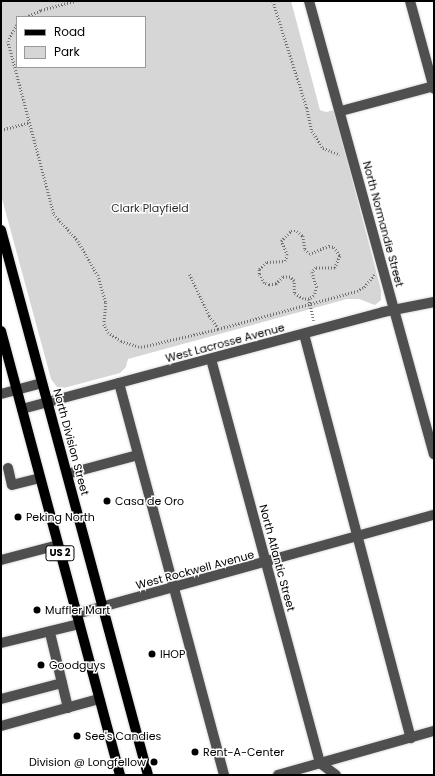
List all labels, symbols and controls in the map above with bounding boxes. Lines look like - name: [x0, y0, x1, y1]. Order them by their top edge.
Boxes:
- legend: [16, 16, 146, 68]
- text: Road: [54, 23, 85, 40]
- text: Park: [54, 43, 80, 60]
- street label: North Normandie Street: [360, 160, 406, 288]
- park label: Clark Playfield: [111, 201, 189, 215]
- street label: West Lacrosse Avenue: [164, 321, 286, 365]
- street label: North Division Street: [50, 387, 92, 497]
- place label: Casa de Oro: [115, 494, 184, 508]
- marker: Casa de Oro: [102, 496, 112, 506]
- street label: North Atlantic Street: [256, 503, 298, 613]
- place label: Peking North: [26, 510, 95, 524]
- marker: Peking North: [13, 512, 23, 522]
- road number: US 2: [45, 545, 75, 561]
- street label: West Rockwell Avenue: [134, 548, 256, 592]
- place label: Muffler Mart: [45, 603, 110, 617]
- marker: Muffler Mart: [32, 605, 42, 615]
- place label: IHOP: [160, 647, 185, 661]
- marker: IHOP: [147, 649, 157, 659]
- place label: Goodguys: [49, 658, 105, 672]
- marker: Goodguys: [36, 660, 46, 670]
- place label: See's Candies: [85, 729, 161, 743]
- marker: See's Candies: [72, 731, 82, 741]
- place label: Rent-A-Center: [203, 745, 284, 759]
- marker: Rent-A-Center: [190, 747, 200, 757]
- place label: Division @ Longfellow: [29, 755, 146, 769]
- marker: Division @ Longfellow: [149, 757, 159, 767]

